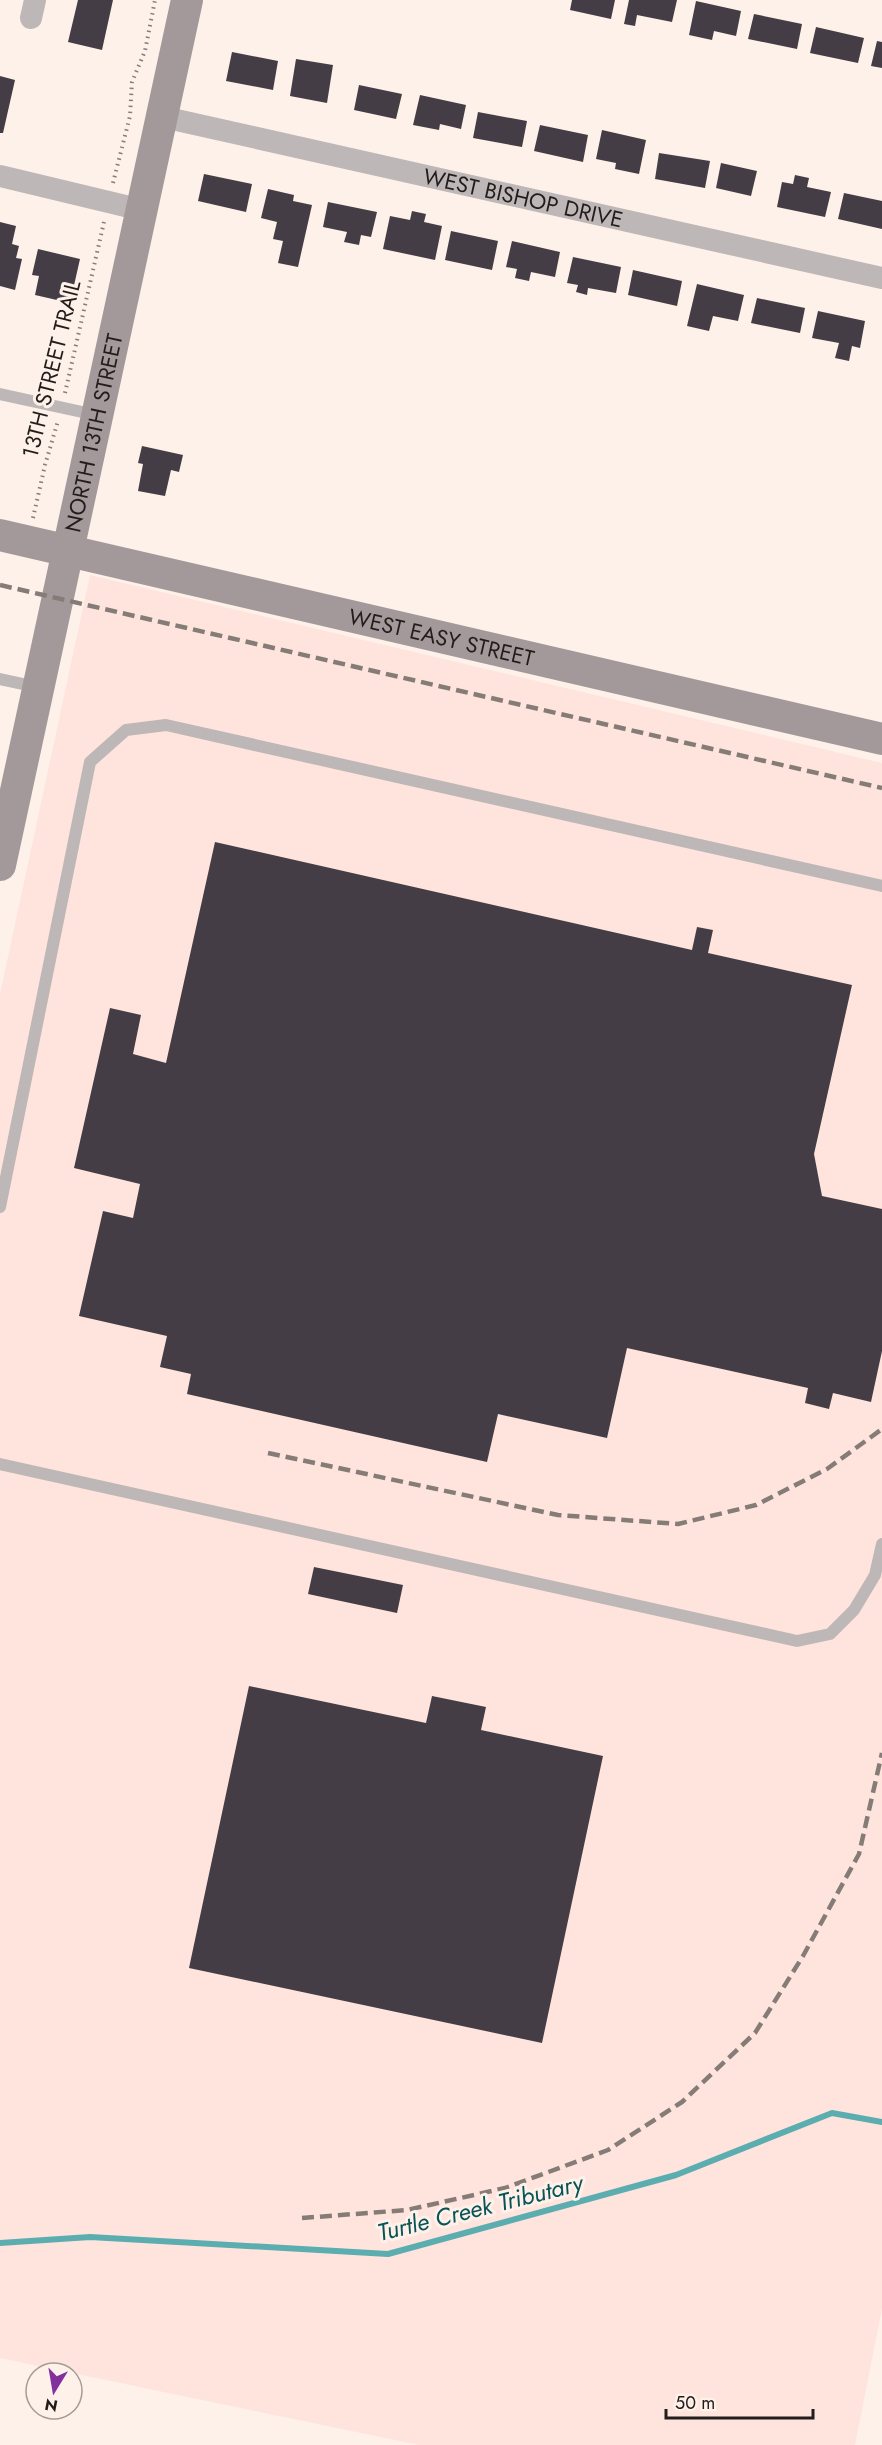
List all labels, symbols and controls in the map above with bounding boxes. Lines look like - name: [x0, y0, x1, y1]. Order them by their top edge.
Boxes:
- street label: WEST BISHOP DRIVE: [420, 160, 626, 235]
- street label: 13TH STREET TRAIL: [13, 277, 89, 461]
- street label: NORTH 13TH STREET: [56, 330, 131, 535]
- street label: WEST EASY STREET: [345, 600, 538, 674]
- water label: Turtle Creek Tributary: [373, 2165, 588, 2250]
- north arrow: [24, 2361, 84, 2421]
- scale bar: [666, 2382, 813, 2420]
- text: 50 m: [675, 2390, 715, 2416]
- text: N: [43, 2393, 60, 2418]

